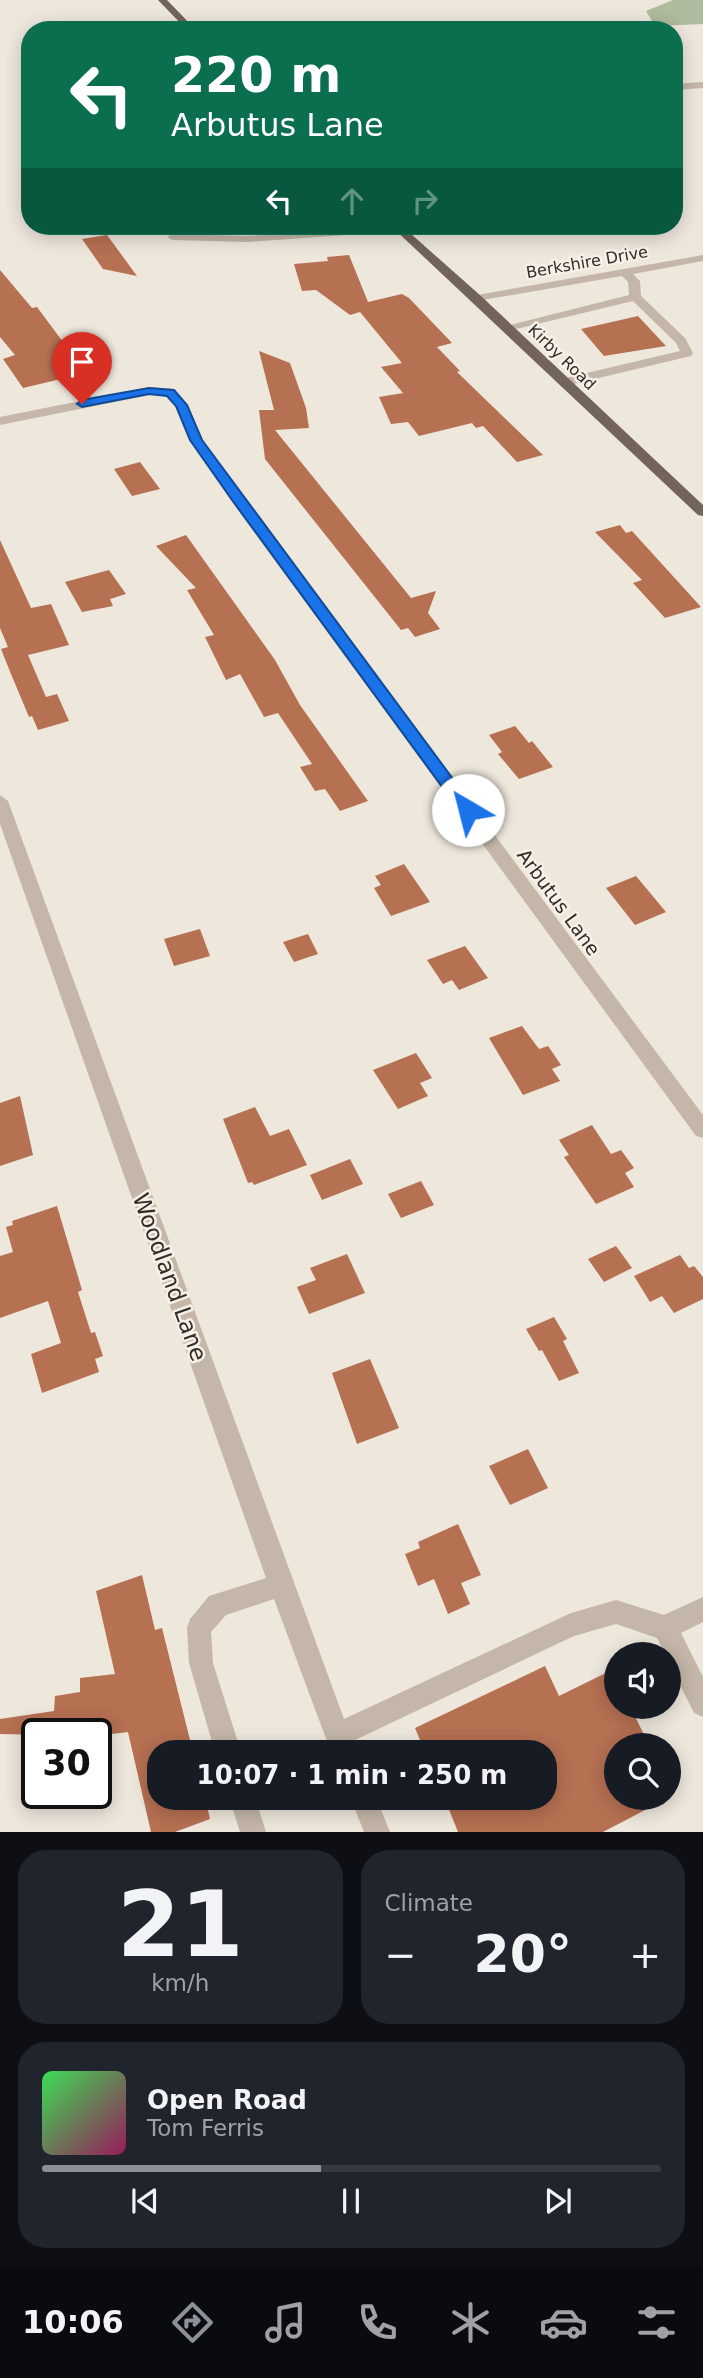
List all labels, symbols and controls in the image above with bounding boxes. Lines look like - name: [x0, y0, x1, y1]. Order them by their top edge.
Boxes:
- text: 220 m: [171, 47, 341, 104]
- icon: left: [56, 49, 147, 140]
- text: Arbutus Lane: [171, 106, 384, 144]
- icon: left: [260, 182, 298, 220]
- icon: ahead: [333, 182, 371, 220]
- icon: right: [406, 182, 444, 220]
- street label: Berkshire Drive: [525, 242, 649, 282]
- street label: Kirby Road: [524, 320, 600, 394]
- pin: [52, 332, 112, 404]
- icon: arrive: [63, 343, 101, 381]
- position arrow: [431, 773, 505, 847]
- street label: Arbutus Lane: [513, 844, 605, 960]
- street label: Woodland Lane: [128, 1190, 212, 1364]
- map controls: [604, 1642, 681, 1810]
- button: sound: [604, 1642, 681, 1719]
- speed limit sign: 30: [21, 1718, 112, 1809]
- button: search: [604, 1733, 681, 1810]
- text: 10:07 · 1 min · 250 m: [197, 1760, 507, 1790]
- text: 21: [117, 1872, 244, 1977]
- text: Climate: [385, 1890, 473, 1916]
- text: 20°: [474, 1924, 572, 1984]
- text: −: [385, 1933, 416, 1977]
- text: +: [629, 1933, 661, 1977]
- text: km/h: [151, 1970, 209, 1996]
- text: Open Road: [147, 2085, 307, 2115]
- text: Tom Ferris: [147, 2115, 264, 2141]
- icon: previous: [126, 2182, 164, 2220]
- icon: pause: [332, 2182, 370, 2220]
- icon: next: [539, 2182, 577, 2220]
- icon: directions: [168, 2298, 217, 2347]
- icon: music: [261, 2298, 310, 2347]
- icon: phone: [353, 2298, 402, 2347]
- icon: climate: [446, 2298, 495, 2347]
- icon: car: [539, 2298, 588, 2347]
- icon: filters: [632, 2298, 681, 2347]
- text: 10:06: [22, 2303, 124, 2341]

